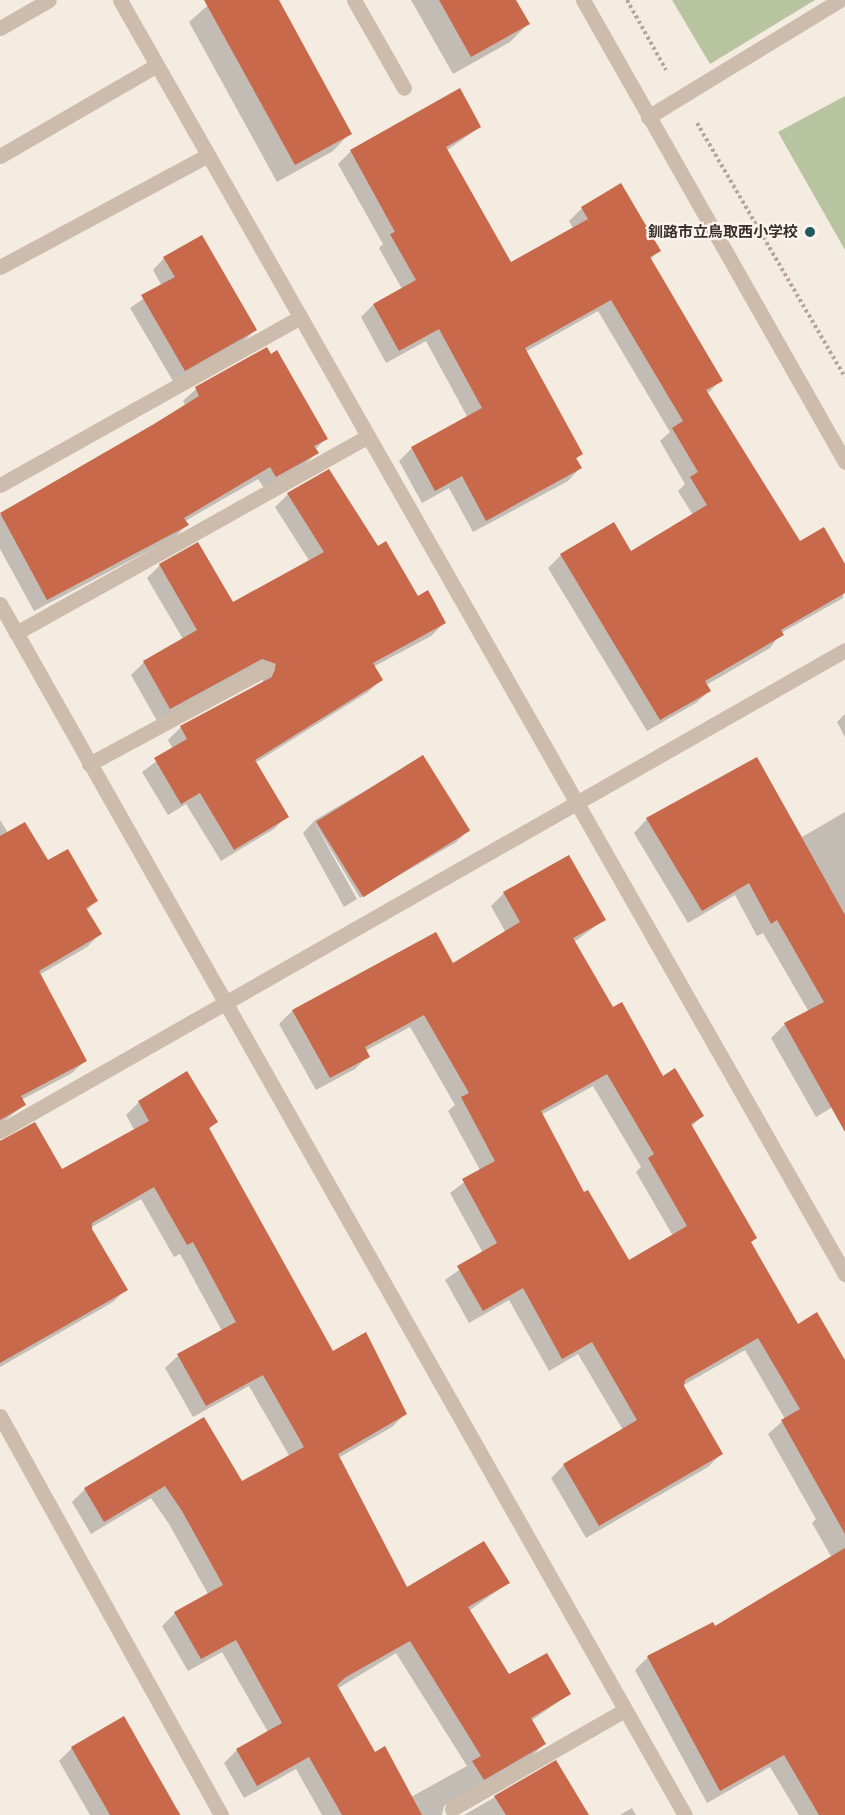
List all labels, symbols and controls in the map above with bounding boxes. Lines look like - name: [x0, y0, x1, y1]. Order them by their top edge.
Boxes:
- place label: 釧路市立鳥取西小学校: [648, 223, 798, 241]
- marker: 釧路市立鳥取西小学校: [803, 225, 817, 239]

